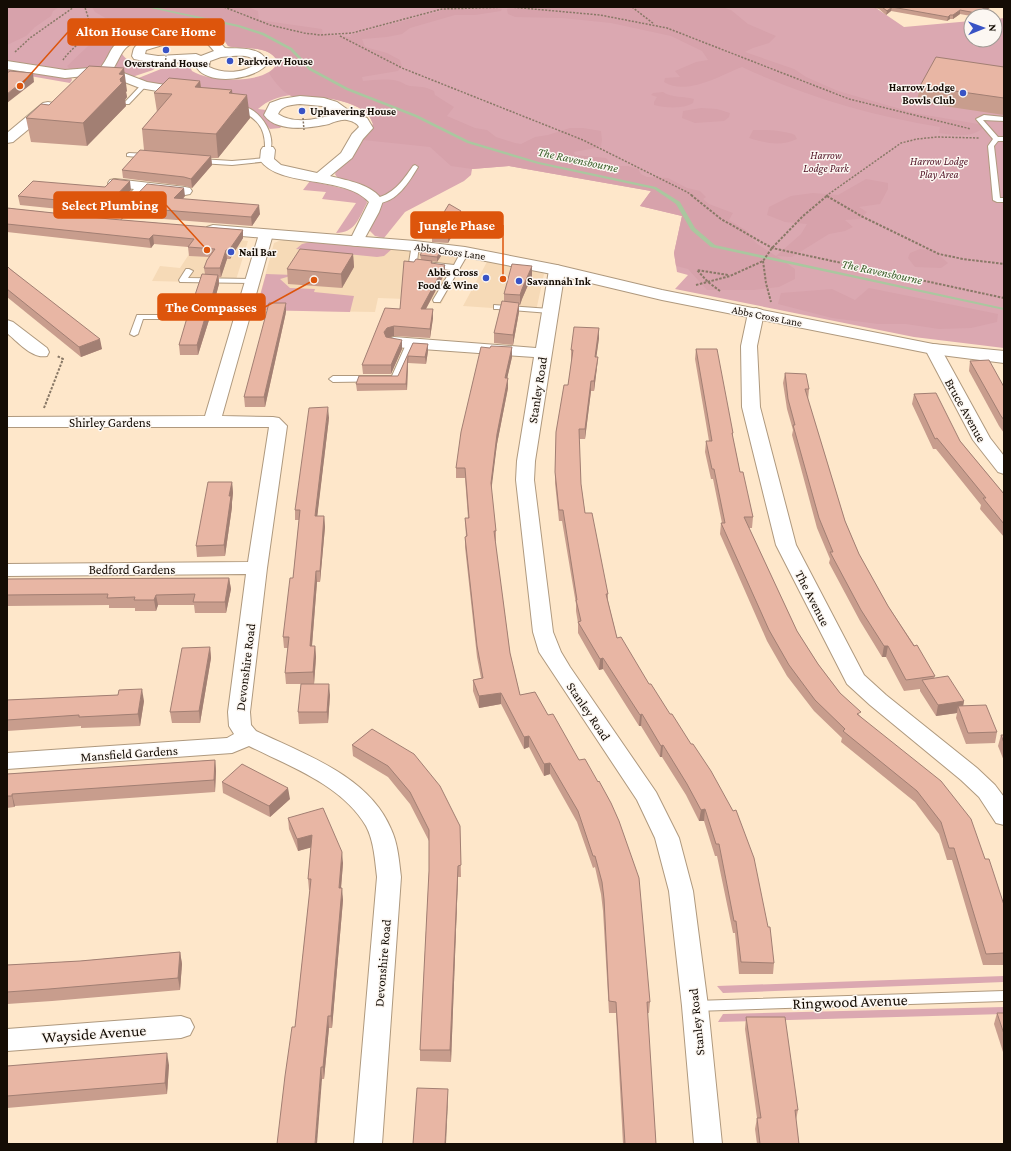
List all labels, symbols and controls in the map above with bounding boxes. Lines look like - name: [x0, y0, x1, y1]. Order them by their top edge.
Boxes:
- north arrow: [963, 8, 1003, 48]
- callout: Alton House Care Home: [68, 19, 224, 45]
- text: Alton House Care Home: [75, 23, 216, 39]
- text: N: [987, 24, 999, 32]
- marker: Overstrand House: [161, 45, 171, 55]
- place label: Parkview House: [238, 55, 313, 67]
- marker: Parkview House: [225, 56, 235, 66]
- place label: Overstrand House: [124, 57, 208, 69]
- place label: Harrow Lodge Bowls Club: [889, 81, 955, 106]
- marker: Harrow Lodge Bowls Club: [958, 88, 968, 98]
- place label: Uphavering House: [310, 105, 396, 117]
- marker: Uphavering House: [297, 106, 307, 116]
- water label: The Ravensbourne: [537, 145, 620, 175]
- park label: Harrow Lodge Park: [803, 149, 850, 175]
- park label: Harrow Lodge Play Area: [910, 155, 969, 181]
- callout: Select Plumbing: [54, 192, 166, 218]
- text: Select Plumbing: [62, 197, 158, 213]
- callout: Jungle Phase: [411, 212, 503, 238]
- text: Jungle Phase: [417, 217, 495, 233]
- street label: Abbs Cross Lane: [414, 240, 486, 262]
- place label: Nail Bar: [239, 246, 277, 258]
- marker: Nail Bar: [226, 247, 236, 257]
- water label: The Ravensbourne: [841, 257, 924, 287]
- place label: Abbs Cross Food & Wine: [418, 266, 479, 291]
- marker: Abbs Cross Food & Wine: [481, 273, 491, 283]
- place label: Savannah Ink: [527, 275, 592, 287]
- marker: Savannah Ink: [514, 276, 524, 286]
- callout: The Compasses: [158, 294, 265, 320]
- text: The Compasses: [165, 299, 257, 315]
- street label: Abbs Cross Lane: [731, 303, 803, 329]
- street label: Stanley Road: [525, 356, 550, 424]
- street label: Bruce Avenue: [942, 376, 989, 445]
- street label: Shirley Gardens: [69, 415, 151, 430]
- street label: Bedford Gardens: [89, 562, 175, 577]
- street label: The Avenue: [792, 568, 833, 629]
- street label: Devonshire Road: [233, 622, 258, 712]
- street label: Stanley Road: [564, 679, 614, 743]
- street label: Mansfield Gardens: [80, 743, 178, 764]
- street label: Devonshire Road: [371, 918, 394, 1008]
- street label: Stanley Road: [686, 988, 707, 1056]
- street label: Ringwood Avenue: [792, 991, 908, 1013]
- street label: Wayside Avenue: [41, 1021, 147, 1047]

